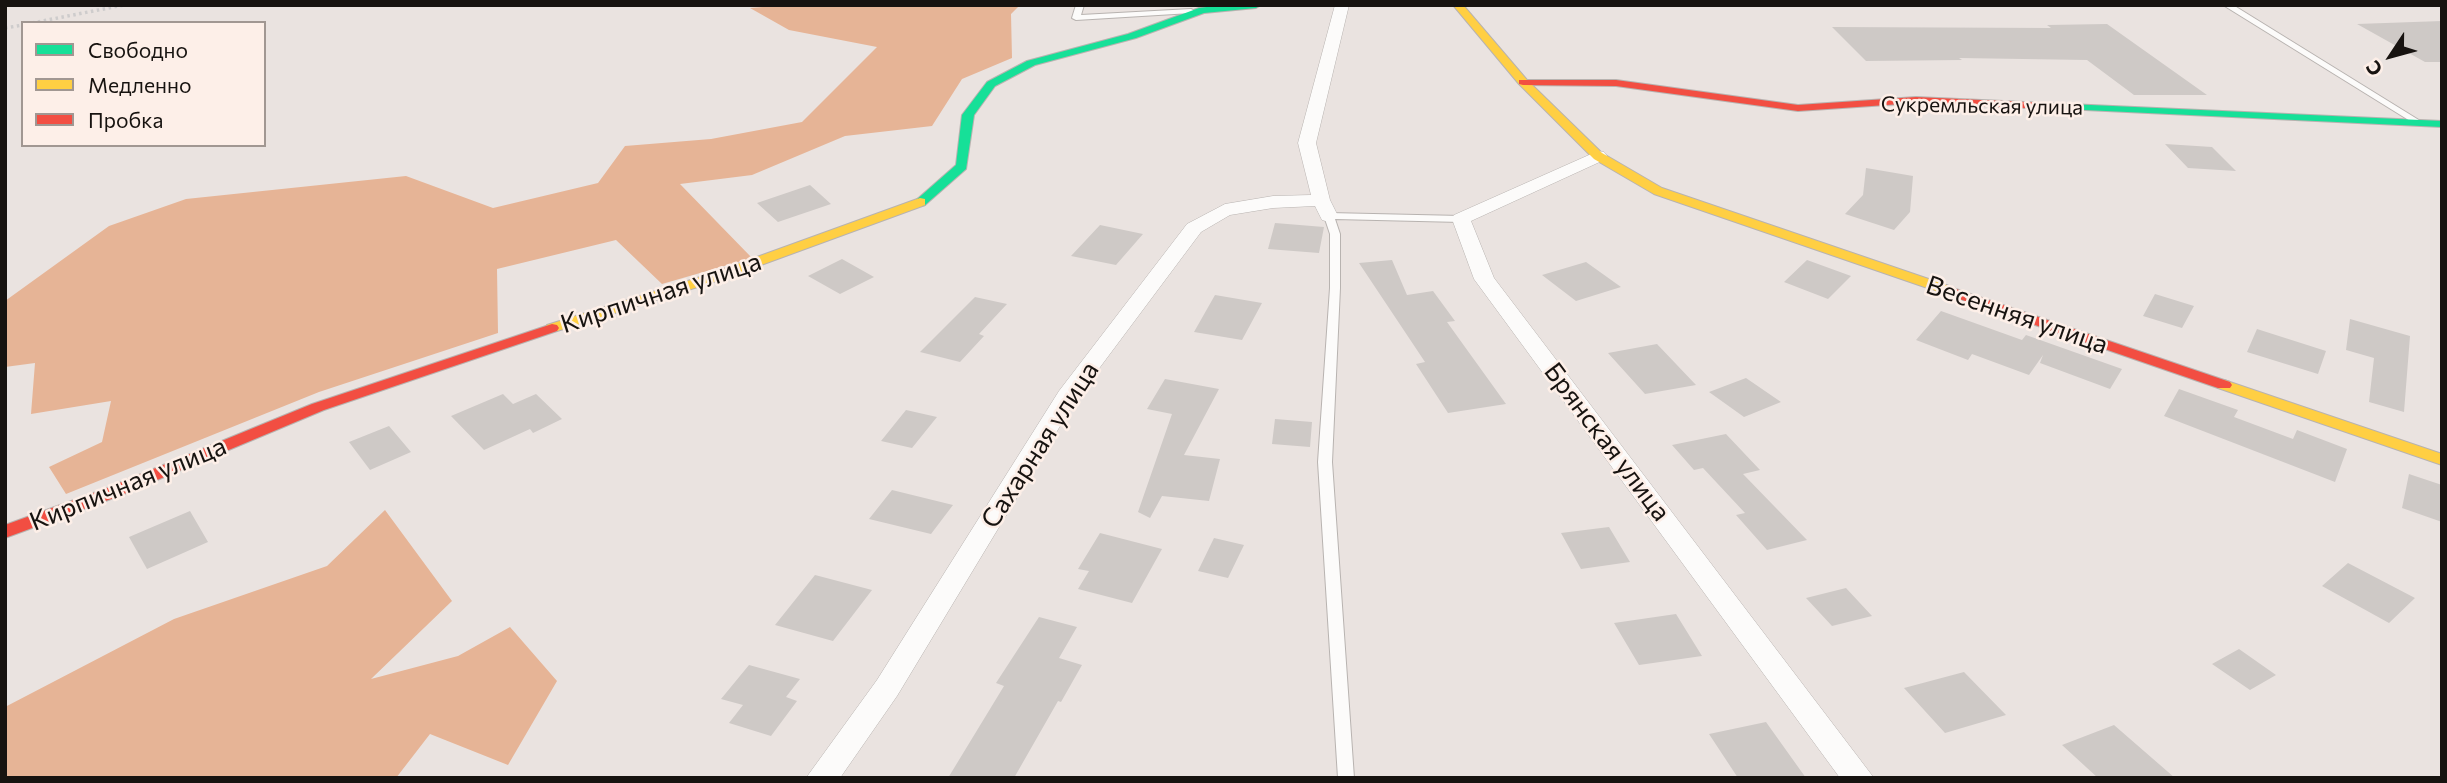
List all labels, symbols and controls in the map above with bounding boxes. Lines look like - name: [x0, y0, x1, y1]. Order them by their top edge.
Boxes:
- legend: [21, 21, 266, 147]
- north arrow: [2356, 21, 2426, 91]
- text: Свободно: [88, 37, 188, 62]
- text: С: [2360, 57, 2387, 81]
- text: Медленно: [88, 72, 192, 97]
- street label: Сукремльская улица: [1881, 92, 2083, 120]
- text: Пробка: [88, 107, 163, 132]
- street label: Кирпичная улица: [557, 246, 765, 340]
- street label: Весенняя улица: [1922, 269, 2112, 361]
- street label: Сахарная улица: [975, 356, 1105, 534]
- street label: Брянская улица: [1537, 357, 1677, 527]
- street label: Кирпичная улица: [25, 430, 231, 538]

